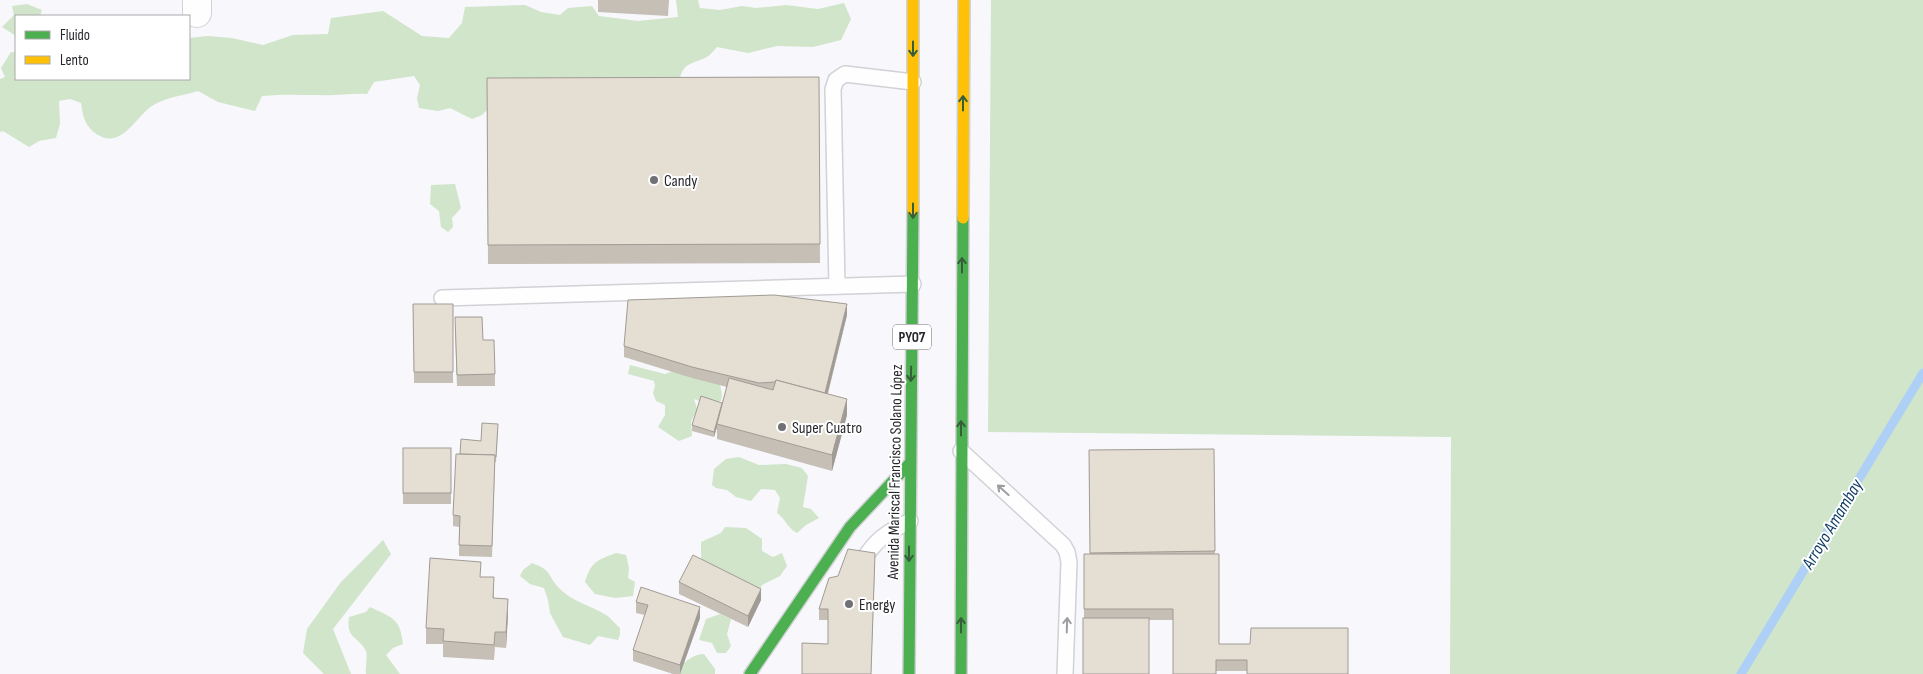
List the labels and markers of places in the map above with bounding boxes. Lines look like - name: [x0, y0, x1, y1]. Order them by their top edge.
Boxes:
- place label: Candy: [664, 172, 697, 191]
- marker: Candy: [648, 174, 660, 186]
- place label: Super Cuatro: [792, 419, 862, 438]
- marker: Super Cuatro: [776, 421, 788, 433]
- place label: Energy: [859, 596, 895, 615]
- marker: Energy: [843, 598, 855, 610]

